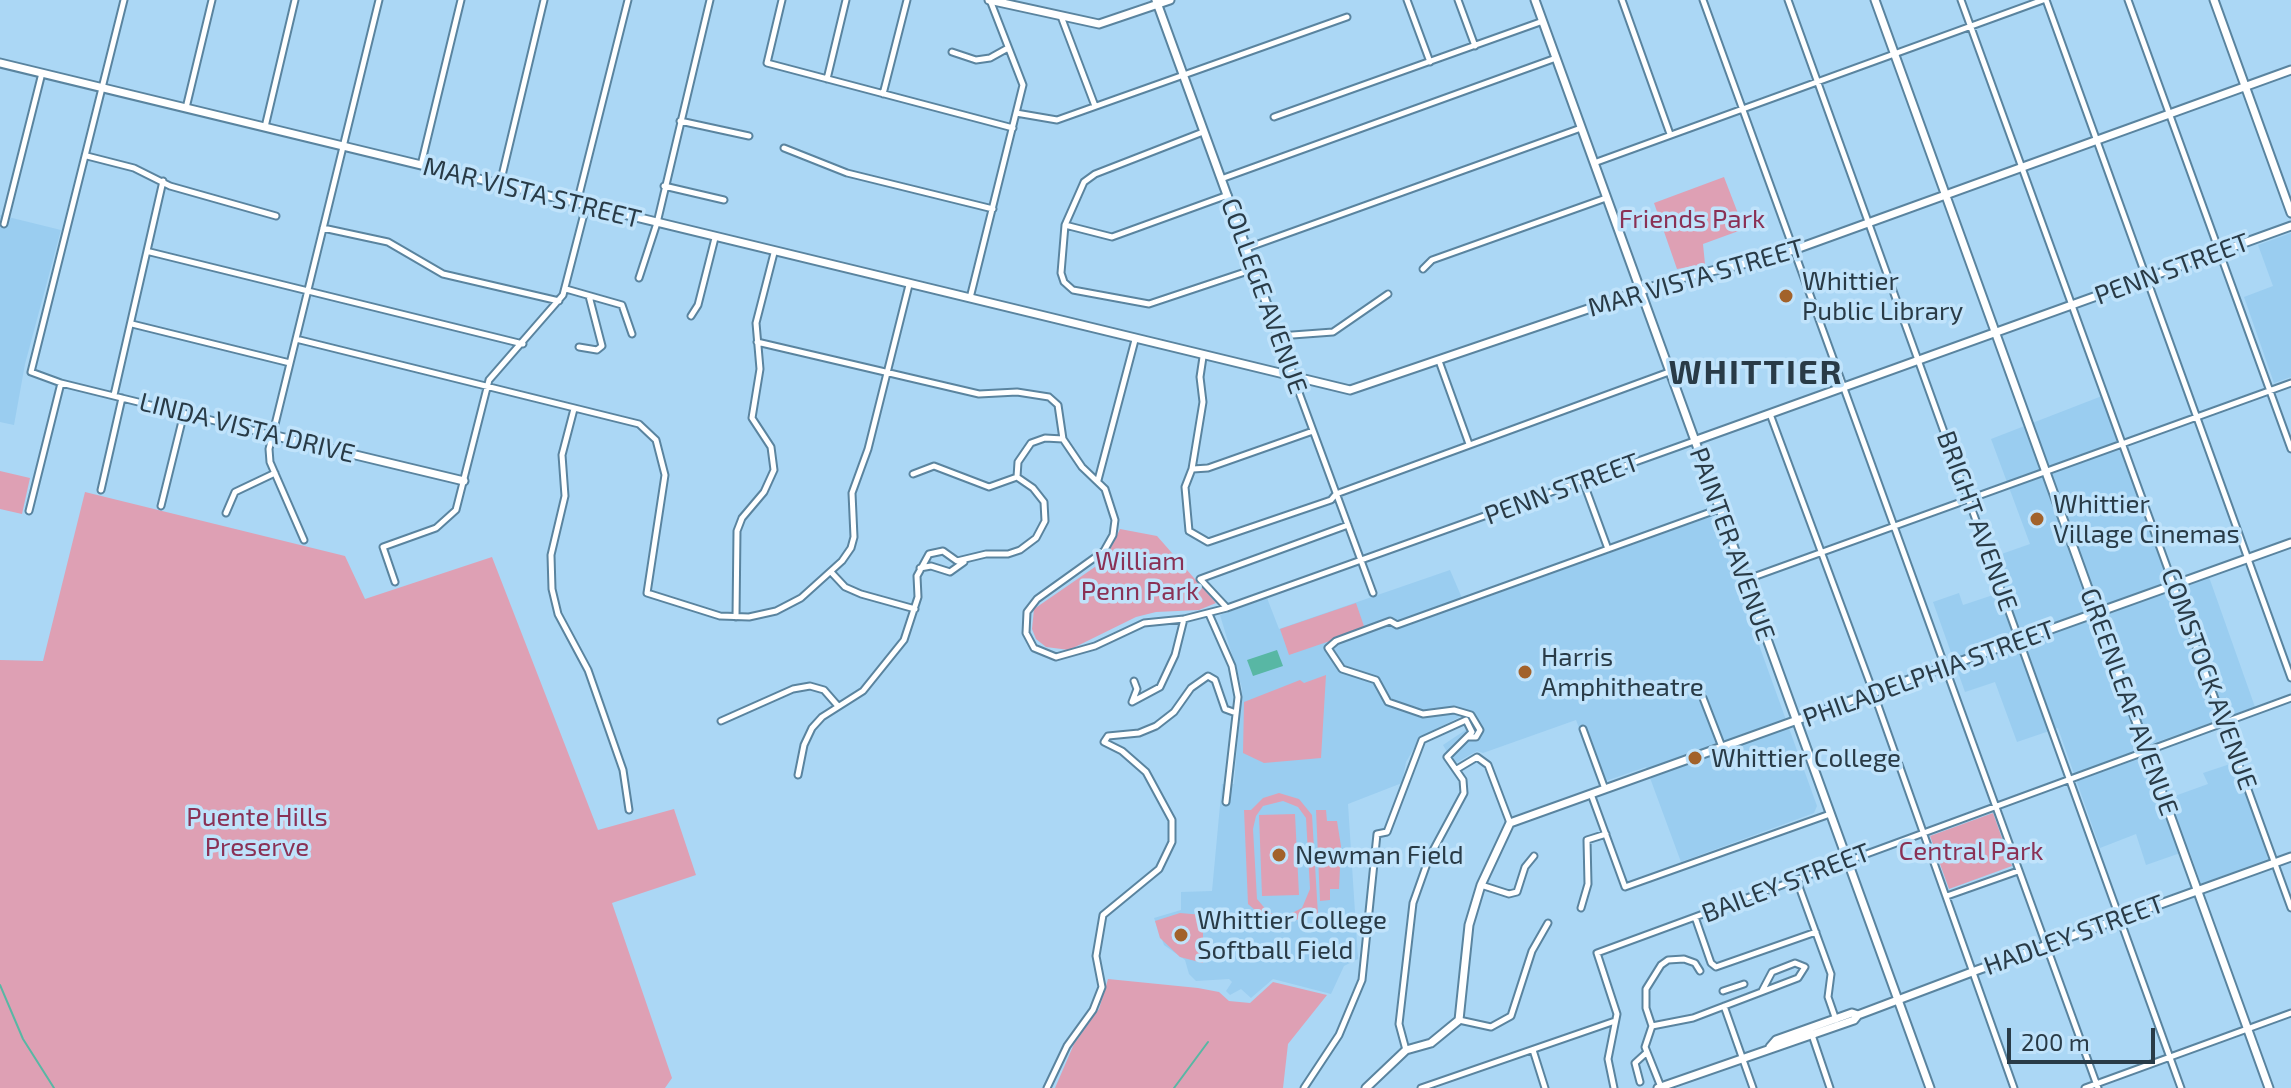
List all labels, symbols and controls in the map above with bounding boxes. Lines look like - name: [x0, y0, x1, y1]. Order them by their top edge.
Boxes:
- street label: MAR VISTA STREET: [420, 151, 644, 235]
- street label: COLLEGE AVENUE: [1214, 194, 1314, 398]
- park label: Friends Park: [1619, 203, 1765, 235]
- street label: PENN STREET: [2090, 227, 2254, 311]
- street label: MAR VISTA STREET: [1584, 232, 1808, 324]
- place label: Whittier Public Library: [1802, 265, 1963, 326]
- marker: Whittier Public Library: [1777, 287, 1795, 305]
- district label: WHITTIER: [1668, 353, 1844, 393]
- street label: LINDA VISTA DRIVE: [136, 386, 358, 470]
- street label: BRIGHT AVENUE: [1930, 427, 2024, 615]
- street label: PAINTER AVENUE: [1683, 443, 1781, 645]
- street label: PENN STREET: [1480, 447, 1644, 531]
- place label: Whittier Village Cinemas: [2053, 488, 2240, 550]
- marker: Whittier Village Cinemas: [2028, 510, 2046, 528]
- park label: William Penn Park: [1081, 545, 1199, 606]
- street label: COMSTOCK AVENUE: [2154, 564, 2264, 794]
- street label: GREENLEAF AVENUE: [2073, 584, 2185, 820]
- street label: PHILADELPHIA STREET: [1799, 614, 2059, 734]
- place label: Harris Amphitheatre: [1541, 641, 1704, 702]
- marker: Harris Amphitheatre: [1516, 663, 1534, 681]
- place label: Whittier College: [1711, 742, 1901, 774]
- marker: Whittier College: [1686, 749, 1704, 767]
- park label: Puente Hills Preserve: [186, 801, 328, 862]
- park label: Central Park: [1898, 835, 2044, 867]
- street label: BAILEY STREET: [1698, 837, 1874, 929]
- place label: Newman Field: [1295, 839, 1464, 871]
- marker: Newman Field: [1270, 846, 1288, 864]
- street label: HADLEY STREET: [1980, 888, 2168, 982]
- place label: Whittier College Softball Field: [1197, 904, 1387, 966]
- marker: Whittier College Softball Field: [1172, 926, 1190, 944]
- scale bar: [2011, 1012, 2159, 1062]
- text: 200 m: [2021, 1027, 2090, 1056]

